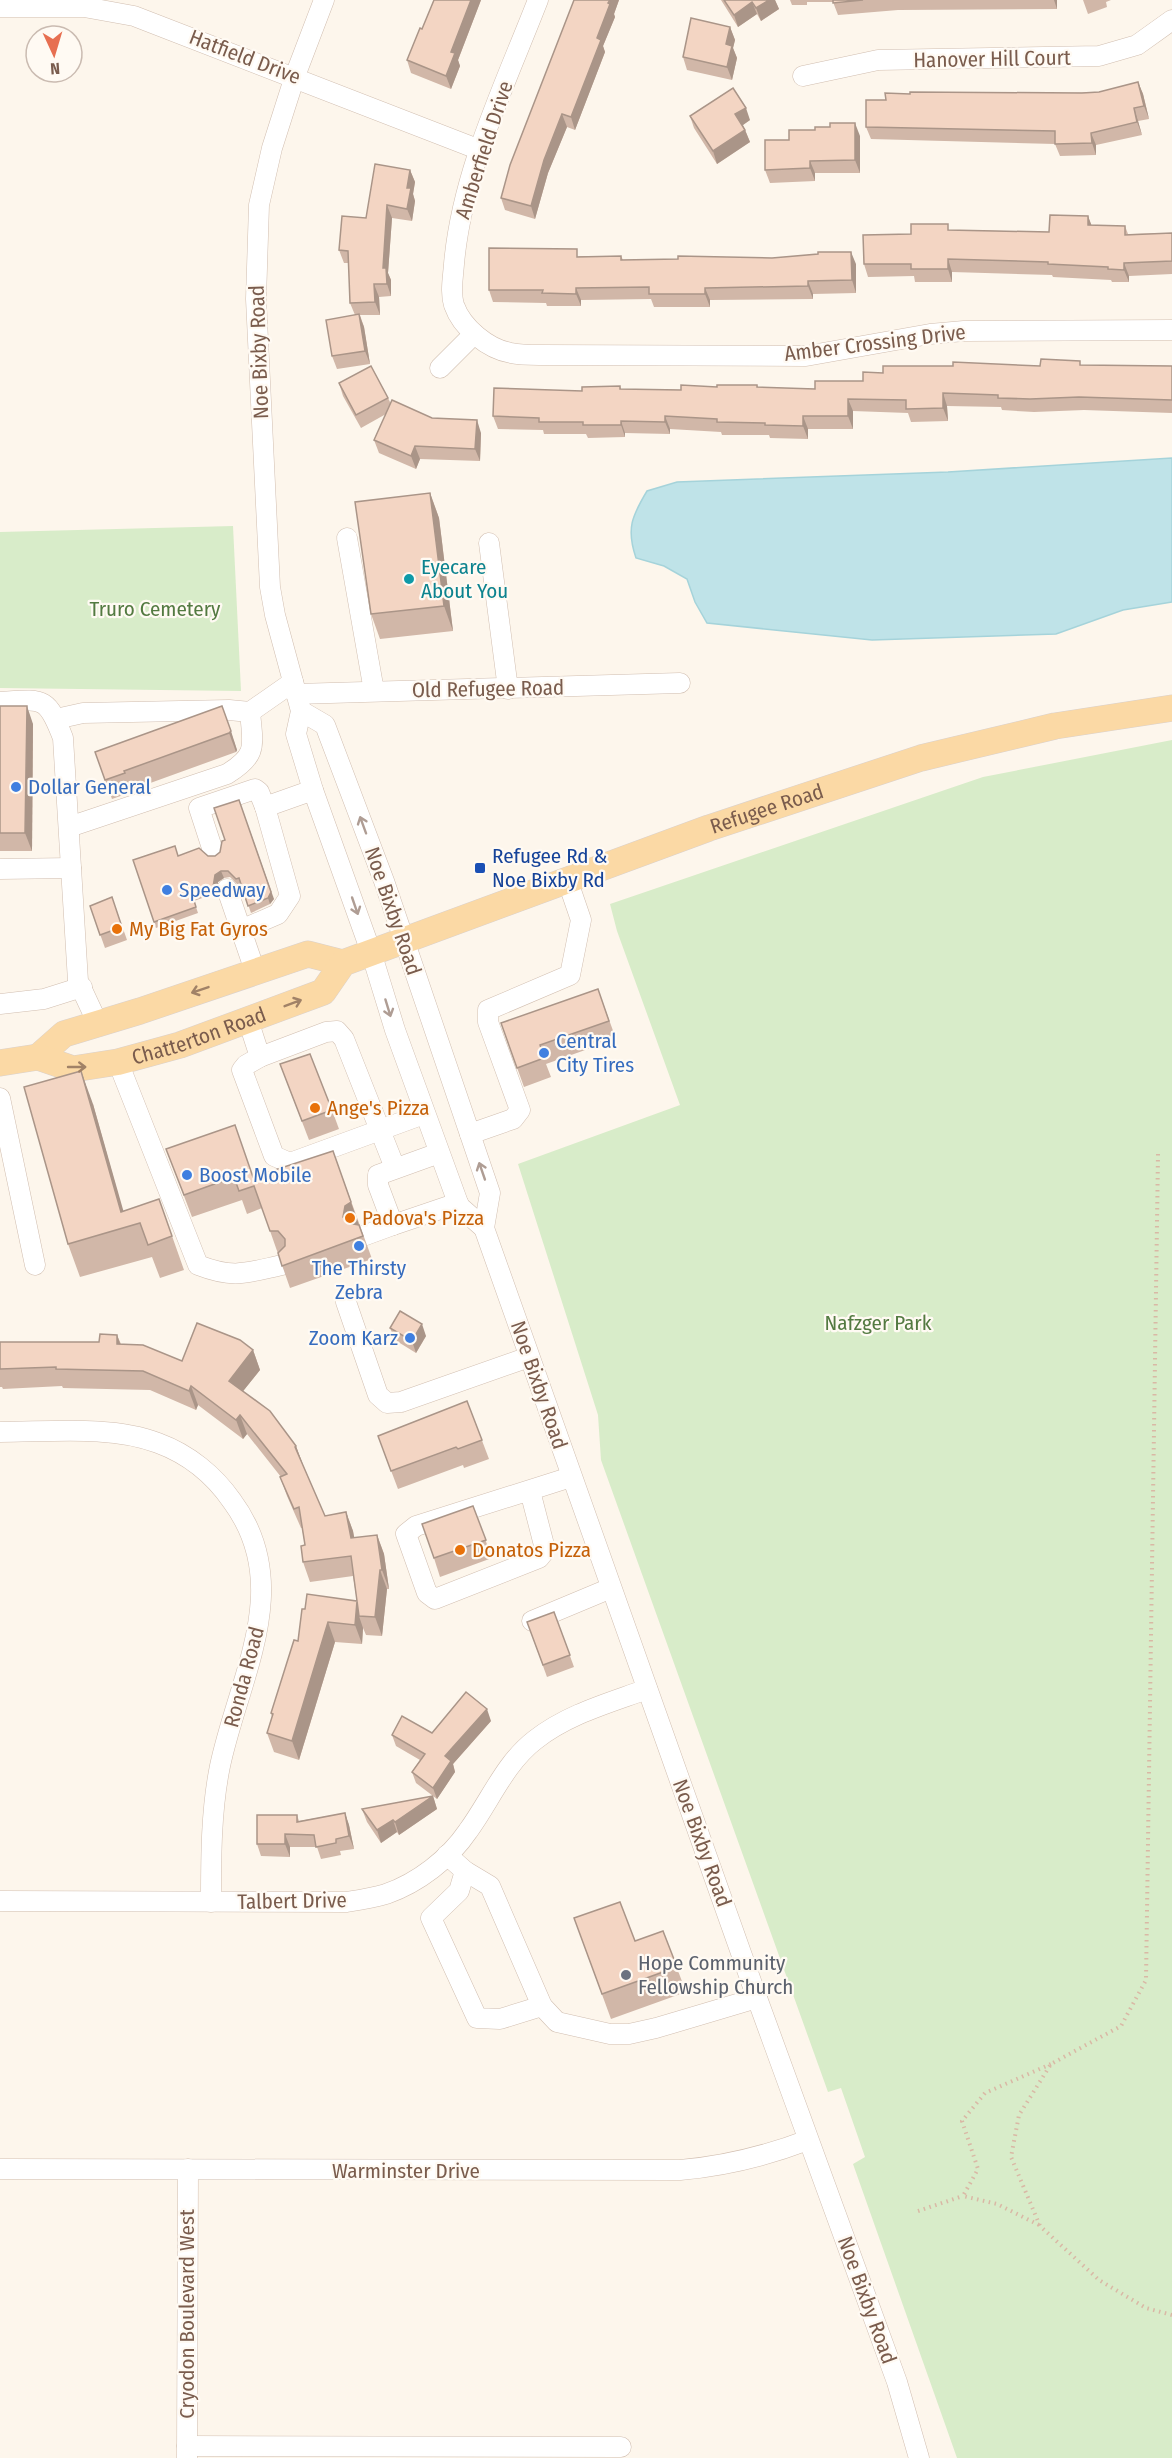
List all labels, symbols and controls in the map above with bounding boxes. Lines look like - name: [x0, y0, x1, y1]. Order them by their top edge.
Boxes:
- north arrow: [24, 24, 84, 84]
- street label: Hatfield Drive: [186, 24, 304, 90]
- street label: Hanover Hill Court: [913, 45, 1071, 73]
- text: N: [50, 59, 60, 78]
- street label: Amberfield Drive: [449, 78, 519, 222]
- street label: Noe Bixby Road: [244, 285, 274, 419]
- street label: Amber Crossing Drive: [783, 319, 967, 367]
- place label: Eyecare About You: [421, 554, 508, 604]
- marker: Eyecare About You: [402, 572, 416, 586]
- park label: Truro Cemetery: [90, 596, 221, 622]
- street label: Old Refugee Road: [412, 675, 564, 703]
- place label: Dollar General: [28, 774, 151, 800]
- street label: Refugee Road: [707, 778, 827, 840]
- marker: Dollar General: [9, 780, 23, 794]
- one-way arrow: [356, 817, 367, 835]
- street label: Noe Bixby Road: [359, 843, 427, 979]
- place label: Refugee Rd & Noe Bixby Rd: [492, 843, 607, 893]
- marker: Refugee Rd & Noe Bixby Rd: [473, 861, 487, 875]
- place label: Speedway: [179, 877, 266, 903]
- marker: Speedway: [160, 883, 174, 897]
- one-way arrow: [350, 896, 361, 915]
- place label: My Big Fat Gyros: [129, 916, 268, 942]
- marker: My Big Fat Gyros: [110, 922, 124, 936]
- one-way arrow: [191, 985, 210, 996]
- one-way arrow: [283, 997, 302, 1008]
- one-way arrow: [383, 998, 394, 1017]
- street label: Chatterton Road: [129, 1001, 270, 1071]
- place label: Central City Tires: [556, 1028, 634, 1078]
- marker: Central City Tires: [537, 1046, 551, 1060]
- one-way arrow: [67, 1061, 87, 1073]
- place label: Ange's Pizza: [327, 1095, 430, 1121]
- marker: Ange's Pizza: [308, 1101, 322, 1115]
- place label: Boost Mobile: [199, 1162, 312, 1188]
- one-way arrow: [476, 1162, 487, 1181]
- marker: Boost Mobile: [180, 1168, 194, 1182]
- place label: Padova's Pizza: [362, 1205, 484, 1231]
- marker: Padova's Pizza: [343, 1211, 357, 1225]
- marker: The Thirsty Zebra: [352, 1239, 366, 1253]
- place label: The Thirsty Zebra: [312, 1255, 407, 1305]
- park label: Nafzger Park: [825, 1310, 932, 1336]
- street label: Noe Bixby Road: [505, 1317, 573, 1453]
- place label: Zoom Karz: [309, 1325, 398, 1351]
- marker: Zoom Karz: [403, 1331, 417, 1345]
- place label: Donatos Pizza: [472, 1537, 591, 1563]
- marker: Donatos Pizza: [453, 1543, 467, 1557]
- street label: Ronda Road: [218, 1624, 270, 1730]
- street label: Noe Bixby Road: [667, 1776, 737, 1910]
- street label: Talbert Drive: [237, 1887, 347, 1915]
- place label: Hope Community Fellowship Church: [638, 1950, 793, 2000]
- marker: Hope Community Fellowship Church: [619, 1968, 633, 1982]
- street label: Warminster Drive: [332, 2158, 480, 2184]
- street label: Cryodon Boulevard West: [174, 2209, 200, 2419]
- street label: Noe Bixby Road: [832, 2233, 902, 2367]

